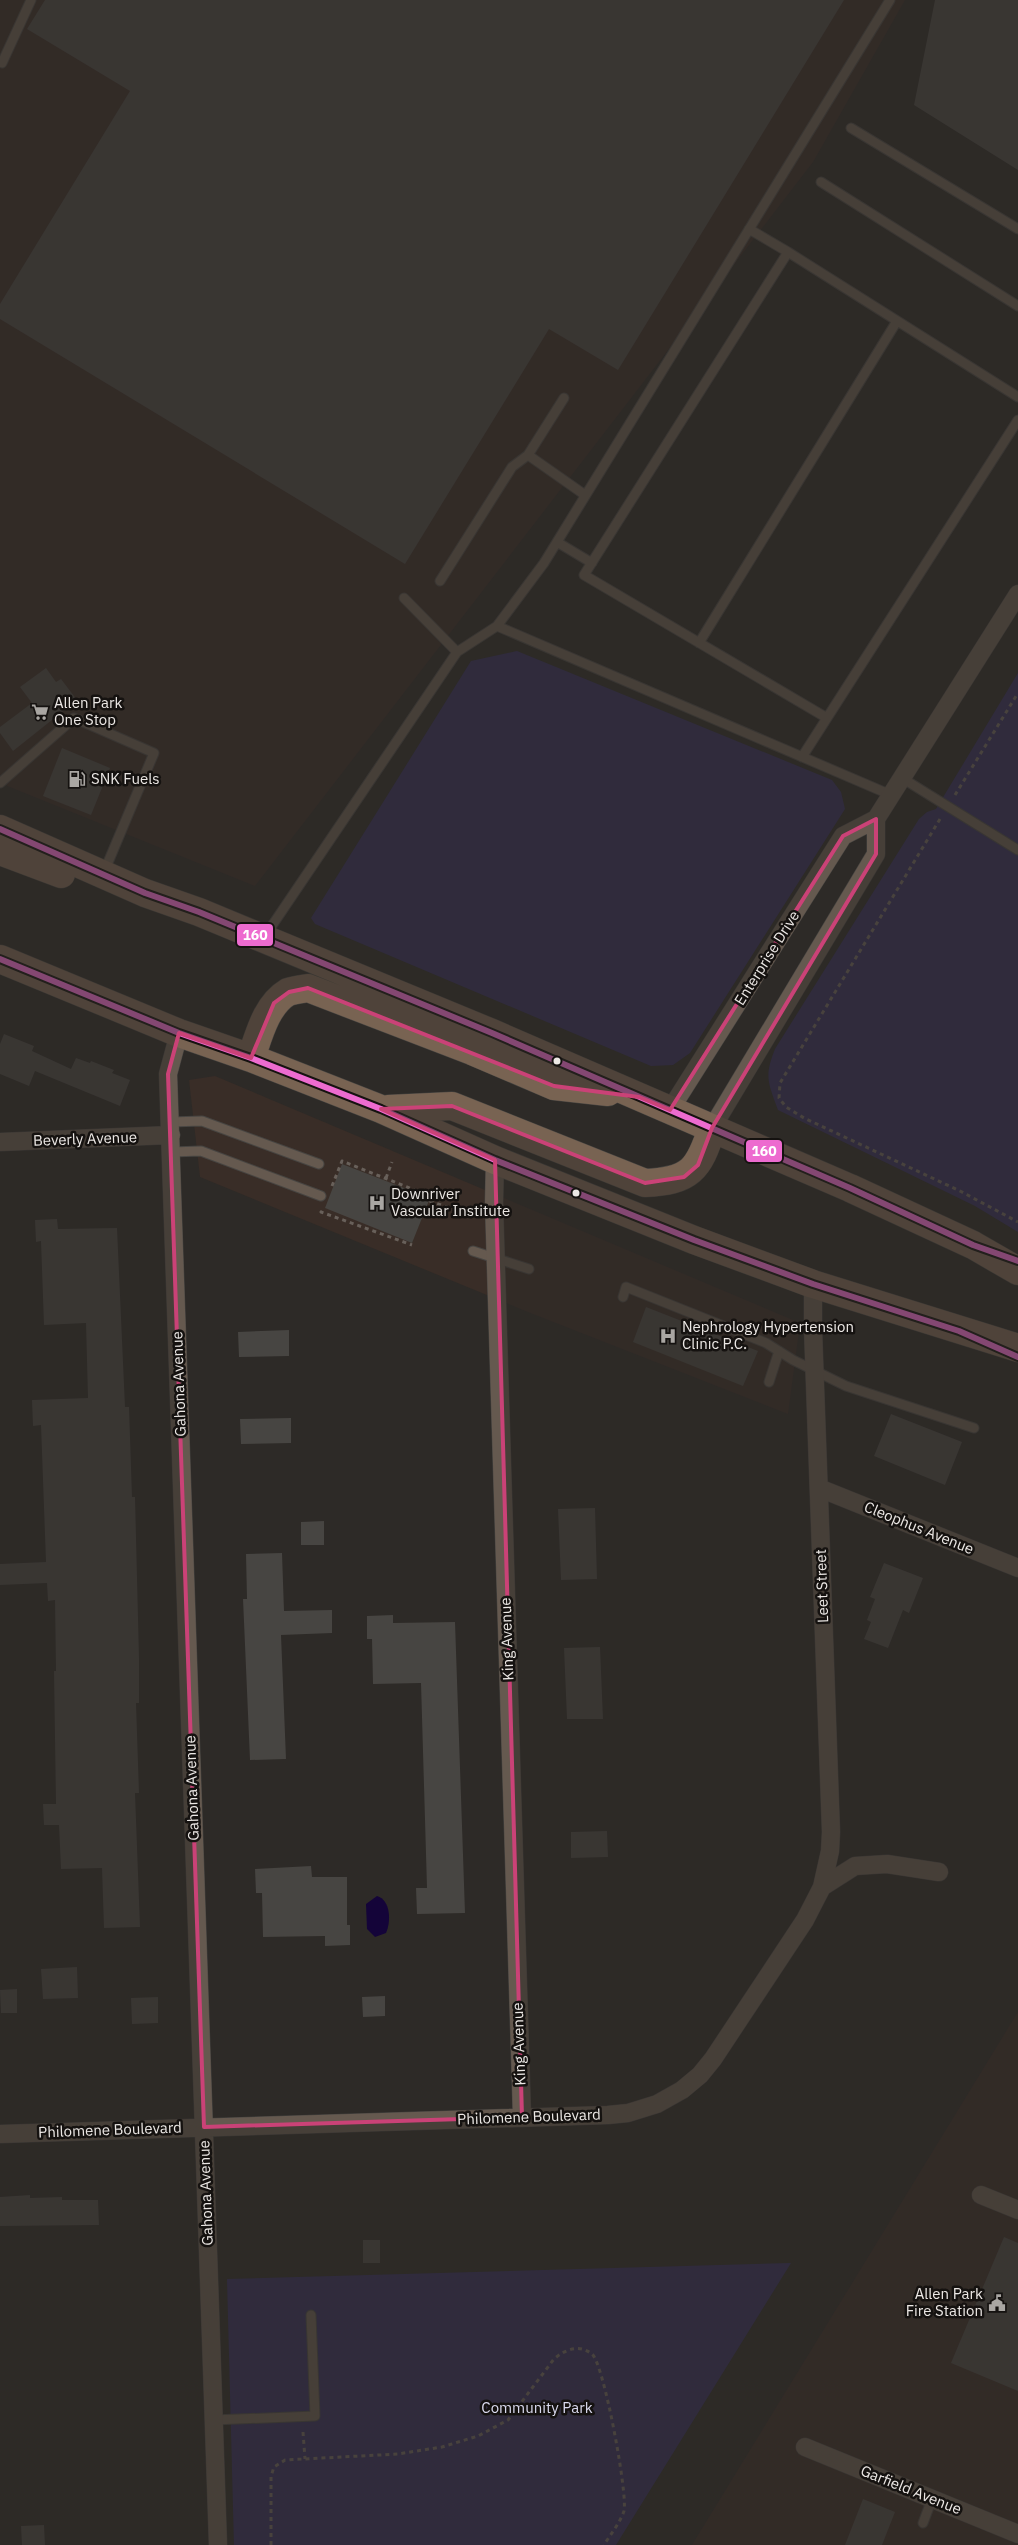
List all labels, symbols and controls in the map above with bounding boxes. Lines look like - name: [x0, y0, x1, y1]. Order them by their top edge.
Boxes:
- place label: Allen Park One Stop: [54, 693, 122, 729]
- supermarket icon: Allen Park One Stop: [30, 702, 50, 722]
- fuel station icon: SNK Fuels: [67, 769, 87, 789]
- place label: SNK Fuels: [91, 769, 160, 788]
- street label: Enterprise Drive: [730, 907, 803, 1009]
- line badge: 160: [236, 923, 274, 947]
- text: 160: [242, 926, 268, 944]
- unlabelled marker: [552, 1056, 562, 1066]
- street label: Beverly Avenue: [33, 1127, 137, 1150]
- line badge: 160: [745, 1139, 783, 1163]
- text: 160: [751, 1142, 777, 1160]
- place label: Downriver Vascular Institute: [391, 1184, 510, 1220]
- unlabelled marker: [571, 1188, 581, 1198]
- hospital icon: Downriver Vascular Institute: [367, 1193, 387, 1213]
- place label: Nephrology Hypertension Clinic P.C.: [682, 1317, 854, 1353]
- hospital icon: Nephrology Hypertension Clinic P.C.: [658, 1326, 678, 1346]
- street label: Gahona Avenue: [167, 1331, 190, 1437]
- street label: Cleophus Avenue: [862, 1497, 977, 1558]
- street label: Leet Street: [811, 1549, 832, 1623]
- street label: King Avenue: [496, 1597, 517, 1681]
- street label: Gahona Avenue: [180, 1735, 203, 1841]
- street label: King Avenue: [508, 2002, 529, 2086]
- street label: Philomene Boulevard: [457, 2104, 601, 2129]
- street label: Philomene Boulevard: [38, 2117, 182, 2142]
- street label: Gahona Avenue: [194, 2140, 217, 2246]
- place label: Allen Park Fire Station: [906, 2284, 983, 2320]
- public building icon: Allen Park Fire Station: [987, 2293, 1007, 2313]
- park label: Community Park: [481, 2398, 593, 2417]
- street label: Garfield Avenue: [858, 2461, 964, 2518]

